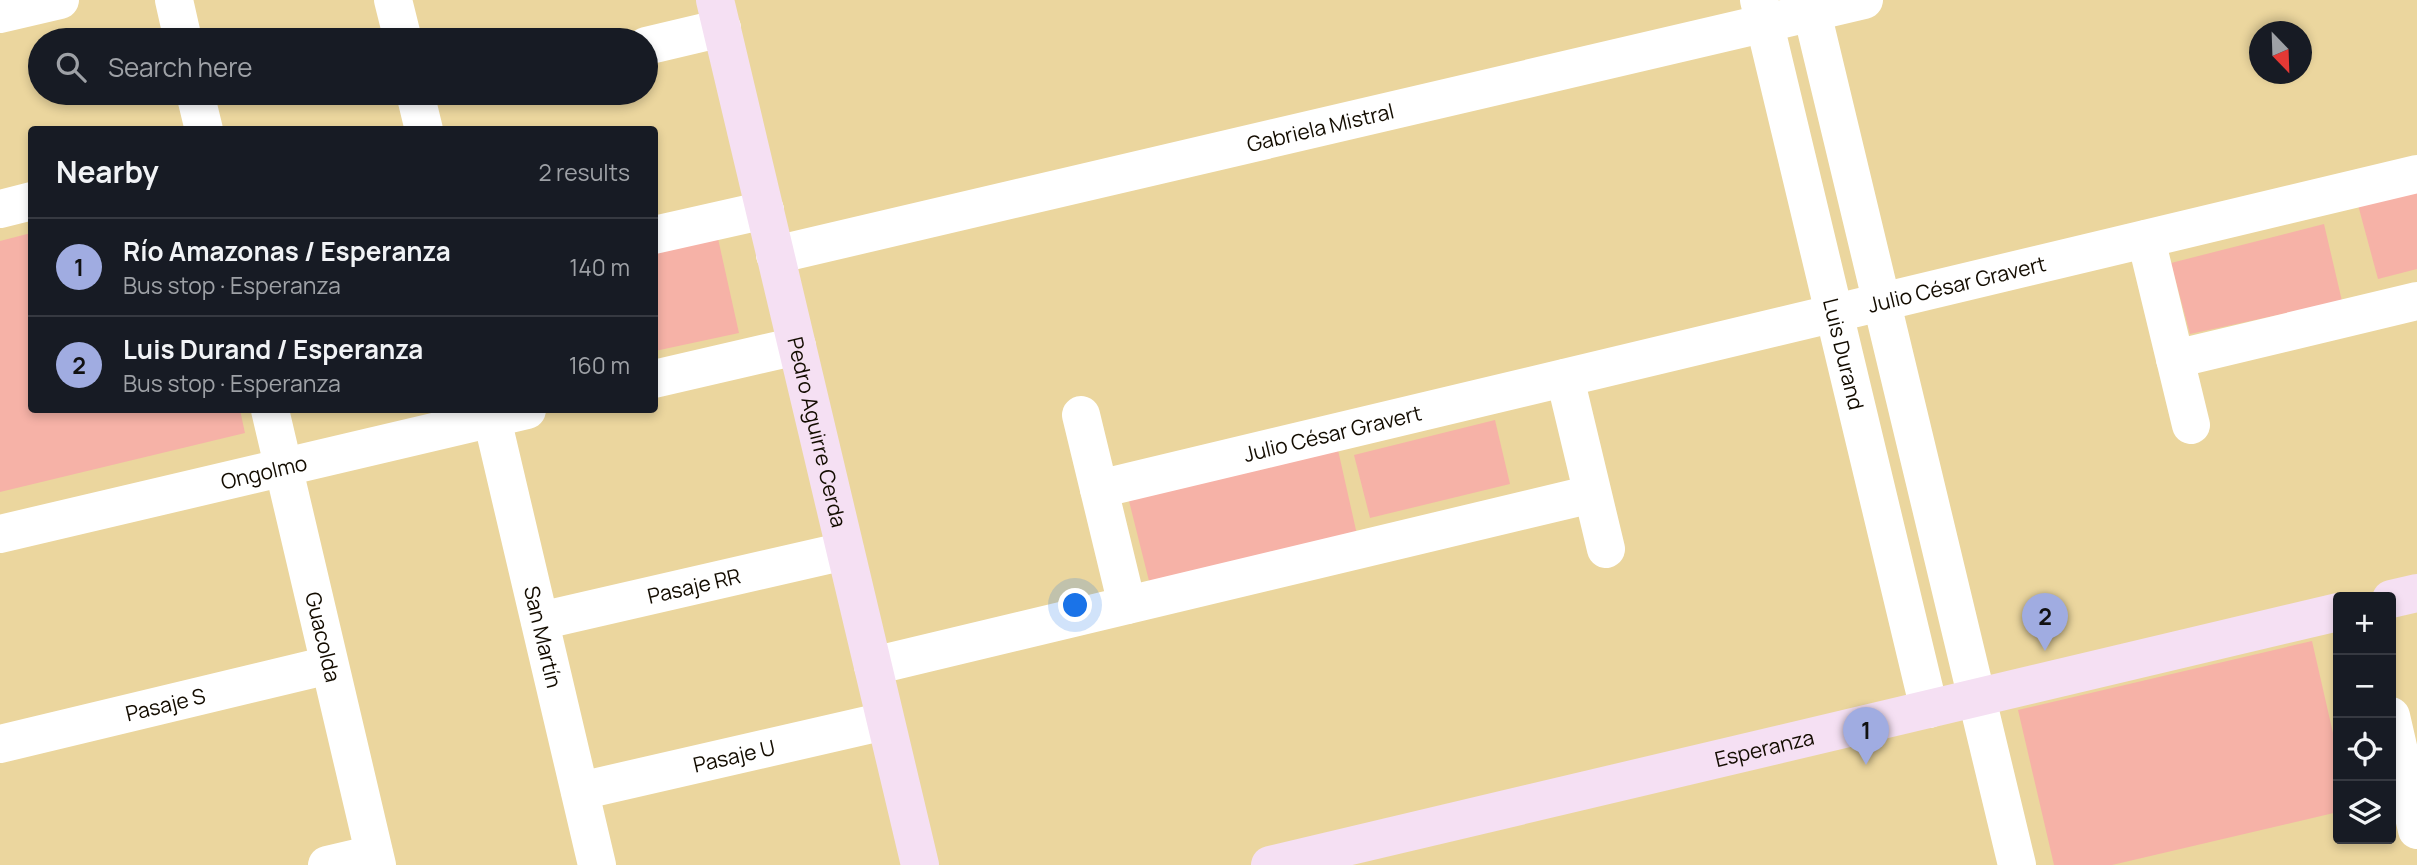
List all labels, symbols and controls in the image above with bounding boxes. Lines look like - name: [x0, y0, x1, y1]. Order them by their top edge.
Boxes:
- north arrow: [2249, 21, 2312, 84]
- search box: [28, 28, 658, 105]
- icon: search: [52, 48, 90, 86]
- text: Search here: [108, 49, 253, 85]
- street label: Gabriela Mistral: [1244, 97, 1397, 158]
- text: Nearby: [56, 151, 159, 192]
- text: 2 results: [538, 156, 630, 188]
- text: Río Amazonas / Esperanza: [123, 233, 451, 269]
- street label: Julio César Gravert: [1865, 249, 2049, 319]
- text: 1: [74, 251, 84, 283]
- text: 140 m: [569, 251, 630, 283]
- text: Bus stop · Esperanza: [123, 269, 341, 301]
- street label: Luis Durand: [1817, 295, 1871, 412]
- text: Luis Durand / Esperanza: [123, 331, 423, 367]
- street label: Pedro Aguirre Cerda: [781, 334, 853, 530]
- text: 2: [72, 349, 86, 381]
- text: 160 m: [569, 349, 630, 381]
- text: Bus stop · Esperanza: [123, 367, 341, 399]
- street label: Julio César Gravert: [1241, 398, 1424, 468]
- street label: Ongolmo: [218, 448, 310, 496]
- street label: Pasaje RR: [645, 561, 743, 610]
- street label: San Martín: [518, 583, 569, 691]
- your location: [1058, 588, 1092, 622]
- street label: Guacolda: [299, 589, 347, 685]
- map controls: [2333, 592, 2396, 844]
- button: +: [2333, 592, 2396, 655]
- pin: 2: [2022, 593, 2068, 651]
- button: −: [2333, 655, 2396, 718]
- street label: Pasaje S: [123, 681, 208, 727]
- pin: 1: [1843, 707, 1889, 765]
- button: locate: [2333, 718, 2396, 781]
- street label: Esperanza: [1712, 723, 1817, 773]
- street label: Pasaje U: [690, 733, 778, 779]
- button: layers: [2333, 781, 2396, 844]

